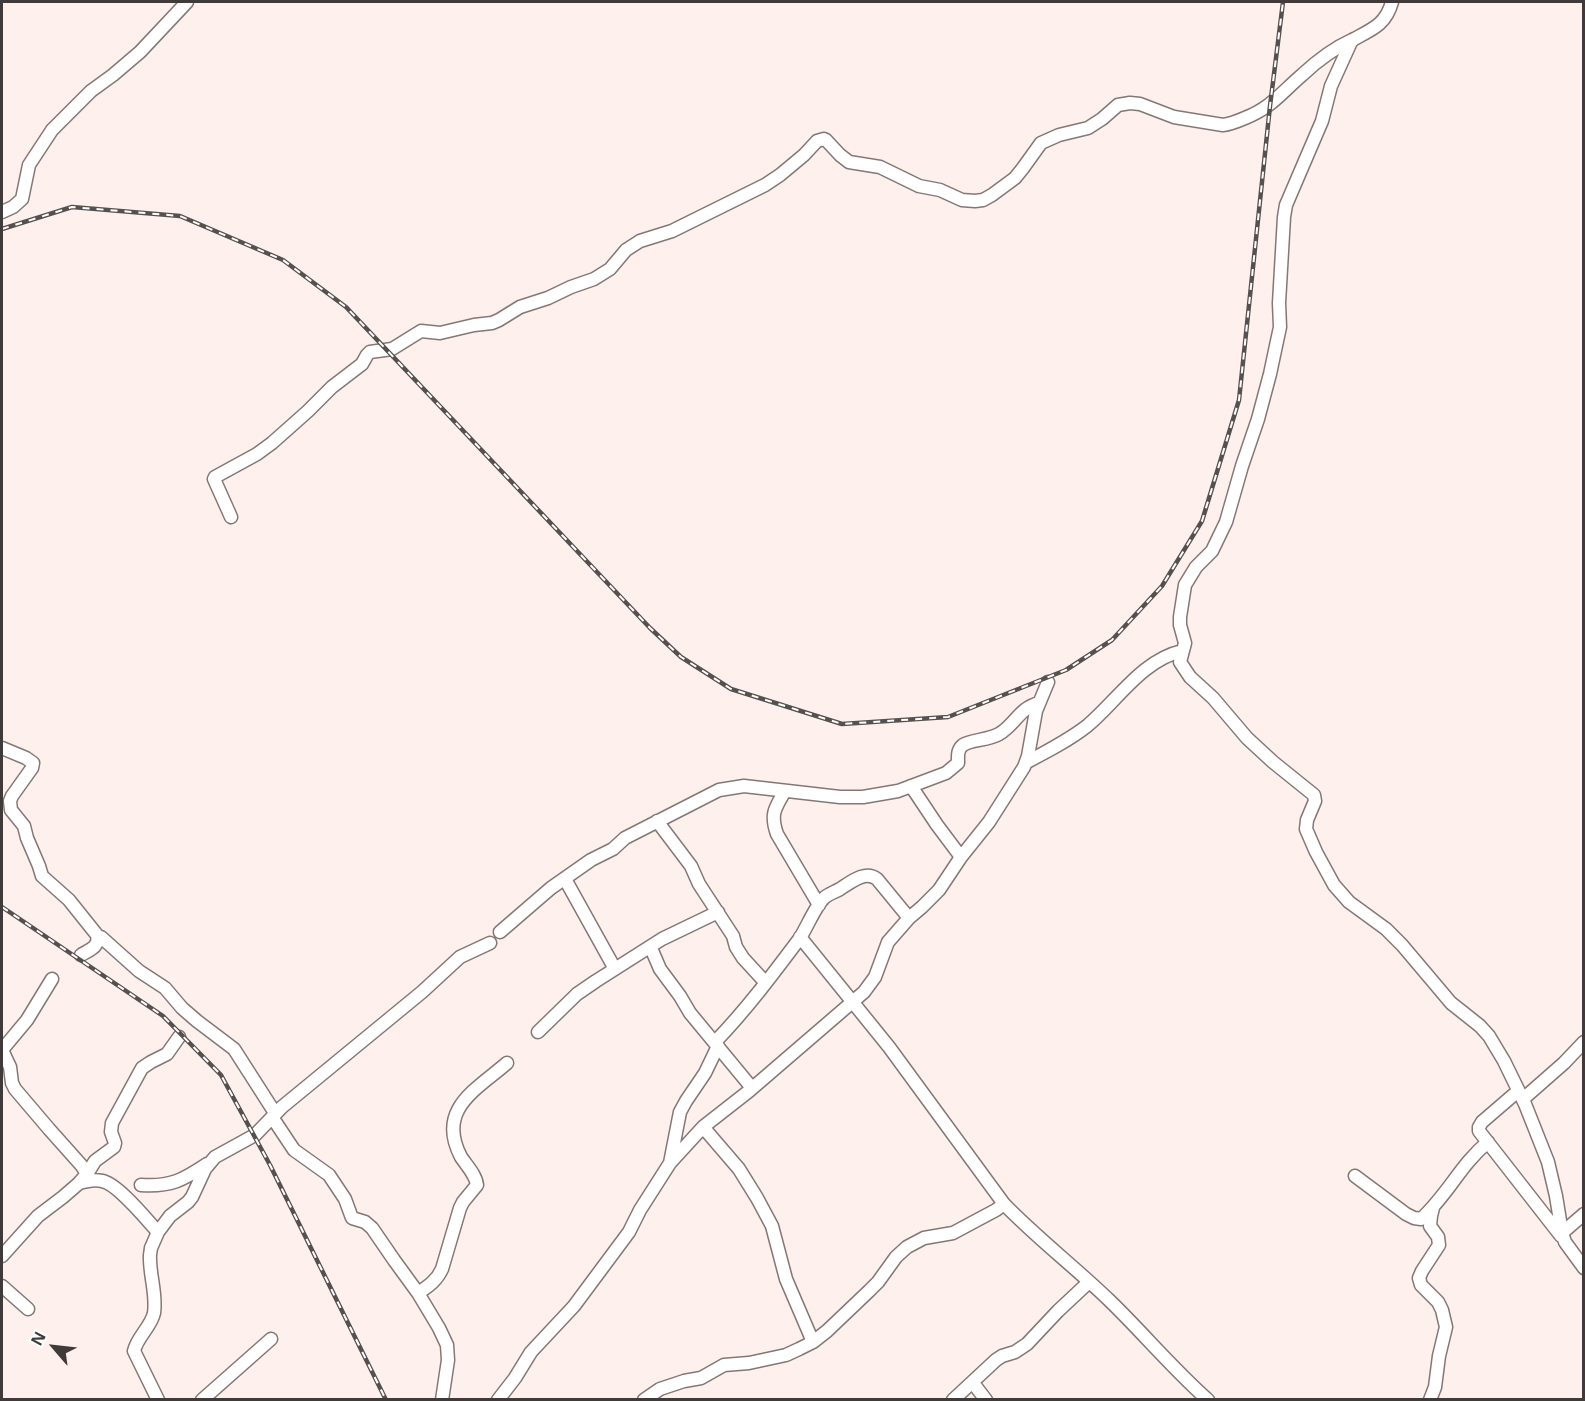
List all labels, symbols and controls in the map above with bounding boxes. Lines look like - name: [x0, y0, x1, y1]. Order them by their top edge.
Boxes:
- north arrow: [24, 1317, 84, 1377]
- text: N: [25, 1328, 51, 1349]

